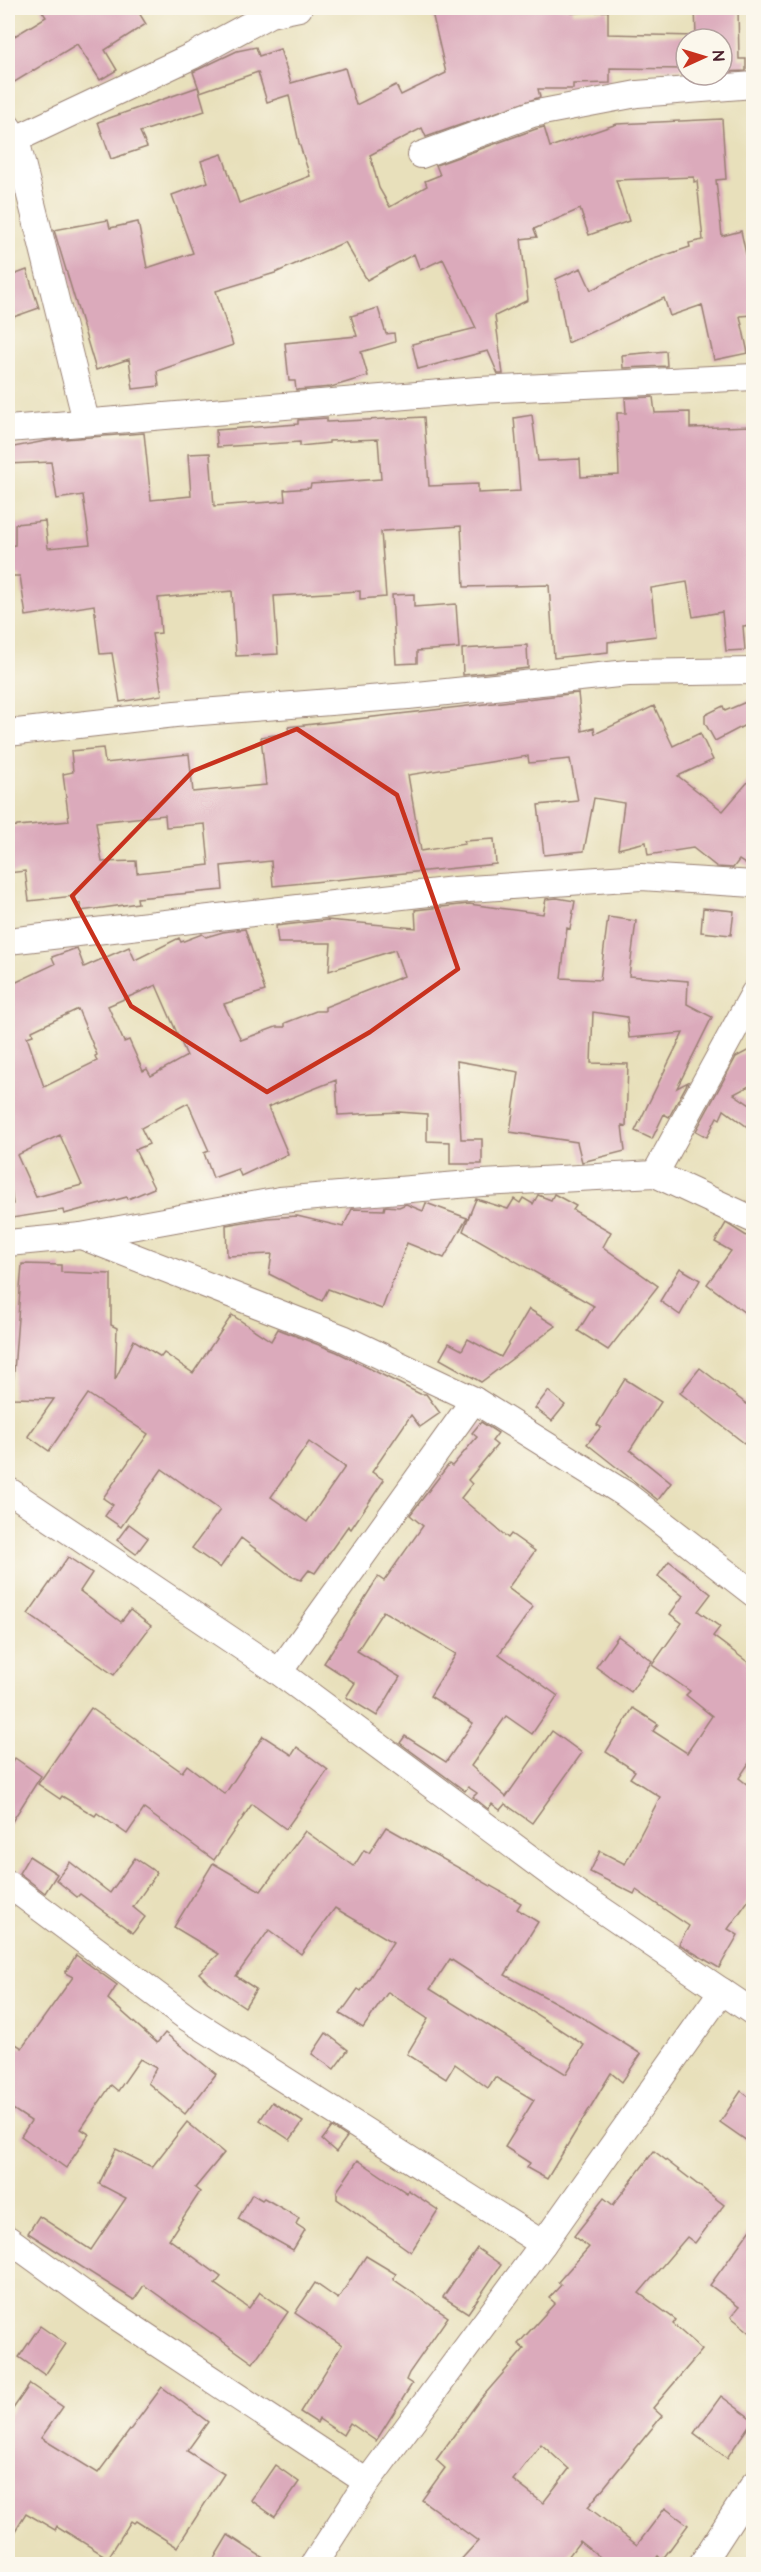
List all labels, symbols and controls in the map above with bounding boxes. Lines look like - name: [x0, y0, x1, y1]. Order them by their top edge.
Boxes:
- north arrow: [674, 27, 734, 87]
- text: N: [707, 50, 729, 62]

